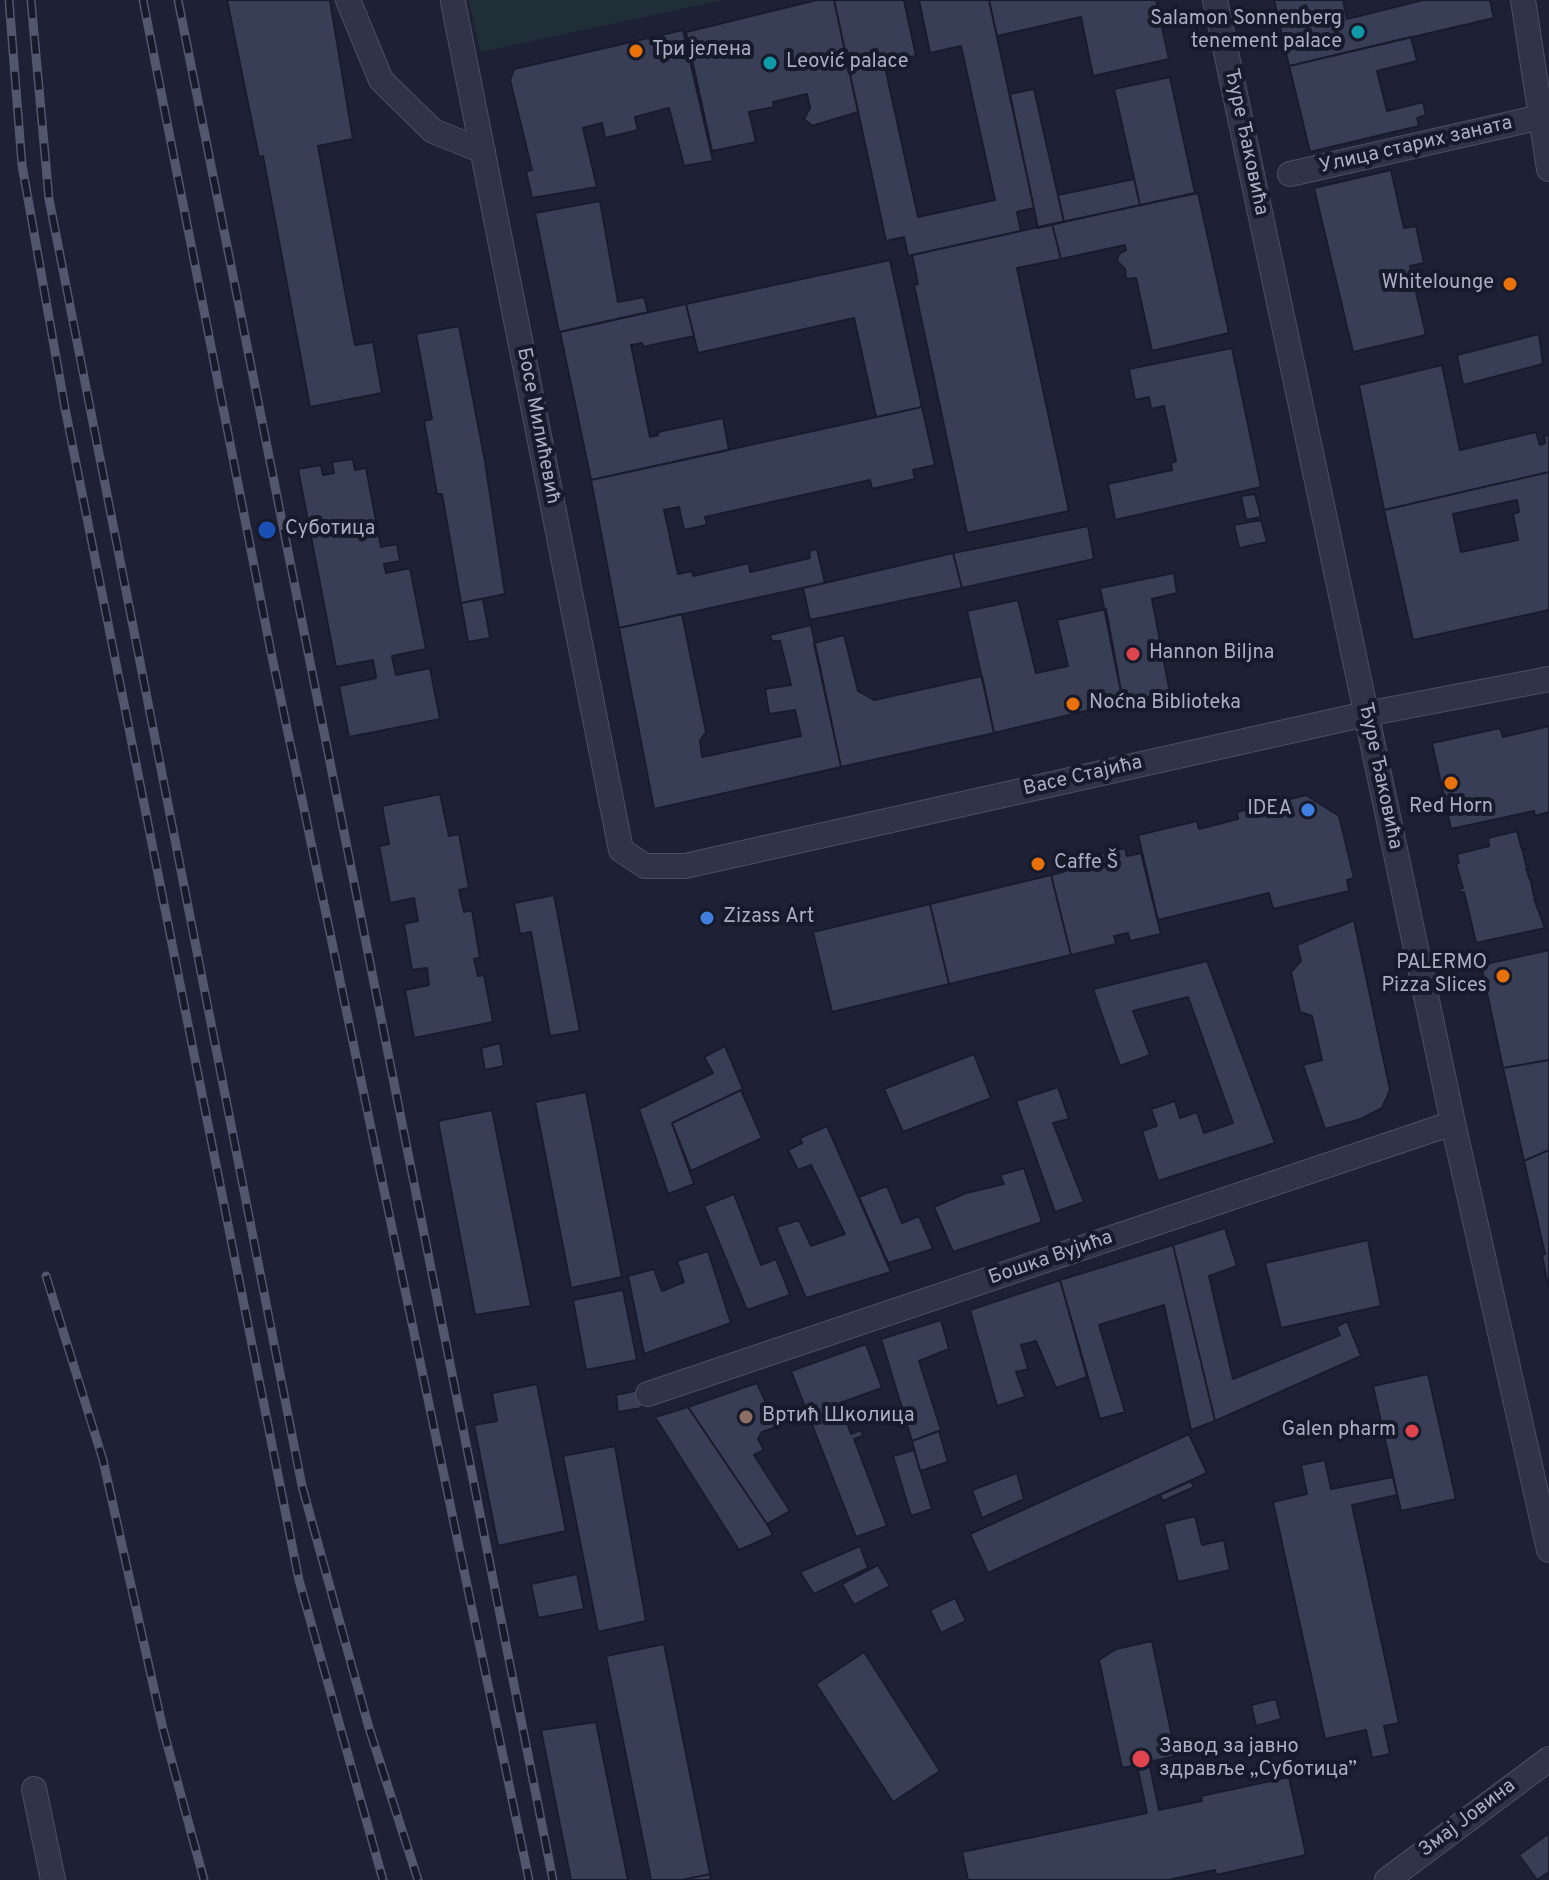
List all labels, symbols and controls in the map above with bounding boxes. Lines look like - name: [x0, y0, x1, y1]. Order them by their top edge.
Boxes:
- place label: Salamon Sonnenberg tenement palace: [1150, 8, 1342, 55]
- marker: Salamon Sonnenberg tenement palace: [1349, 23, 1367, 41]
- place label: Три јелена: [652, 39, 751, 63]
- marker: Три јелена: [627, 42, 645, 60]
- place label: Leović palace: [786, 51, 908, 75]
- marker: Leović palace: [761, 54, 779, 72]
- street label: Ђуре Ђаковића: [1218, 66, 1272, 218]
- street label: Улица старих заната: [1317, 112, 1515, 180]
- place label: Whitelounge: [1381, 272, 1494, 296]
- marker: Whitelounge: [1501, 275, 1519, 293]
- street label: Босе Милићевић: [510, 346, 564, 506]
- place label: Суботица: [285, 518, 375, 542]
- marker: Суботица: [256, 519, 278, 541]
- place label: Hannon Biljna: [1149, 642, 1274, 666]
- marker: Hannon Biljna: [1124, 645, 1142, 663]
- place label: Noćna Biblioteka: [1089, 692, 1241, 716]
- marker: Noćna Biblioteka: [1064, 695, 1082, 713]
- street label: Ђуре Ђаковића: [1352, 700, 1406, 852]
- street label: Васе Стајића: [1021, 752, 1145, 802]
- marker: Red Horn: [1442, 774, 1460, 792]
- place label: Red Horn: [1409, 796, 1493, 820]
- place label: IDEA: [1247, 798, 1292, 822]
- marker: IDEA: [1299, 801, 1317, 819]
- place label: Caffe Š: [1054, 852, 1118, 876]
- marker: Caffe Š: [1029, 855, 1047, 873]
- place label: Zizass Art: [723, 906, 814, 930]
- marker: Zizass Art: [698, 909, 716, 927]
- place label: PALERMO Pizza Slices: [1382, 952, 1487, 999]
- marker: PALERMO Pizza Slices: [1494, 967, 1512, 985]
- street label: Бошка Вујића: [986, 1227, 1116, 1291]
- place label: Вртић Школица: [762, 1405, 914, 1429]
- marker: Вртић Школица: [737, 1408, 755, 1426]
- place label: Galen pharm: [1282, 1419, 1396, 1443]
- marker: Galen pharm: [1403, 1422, 1421, 1440]
- place label: Завод за јавно здравље „Суботица”: [1159, 1736, 1357, 1783]
- marker: Завод за јавно здравље „Суботица”: [1130, 1748, 1152, 1770]
- street label: Змај Јовина: [1415, 1775, 1521, 1863]

